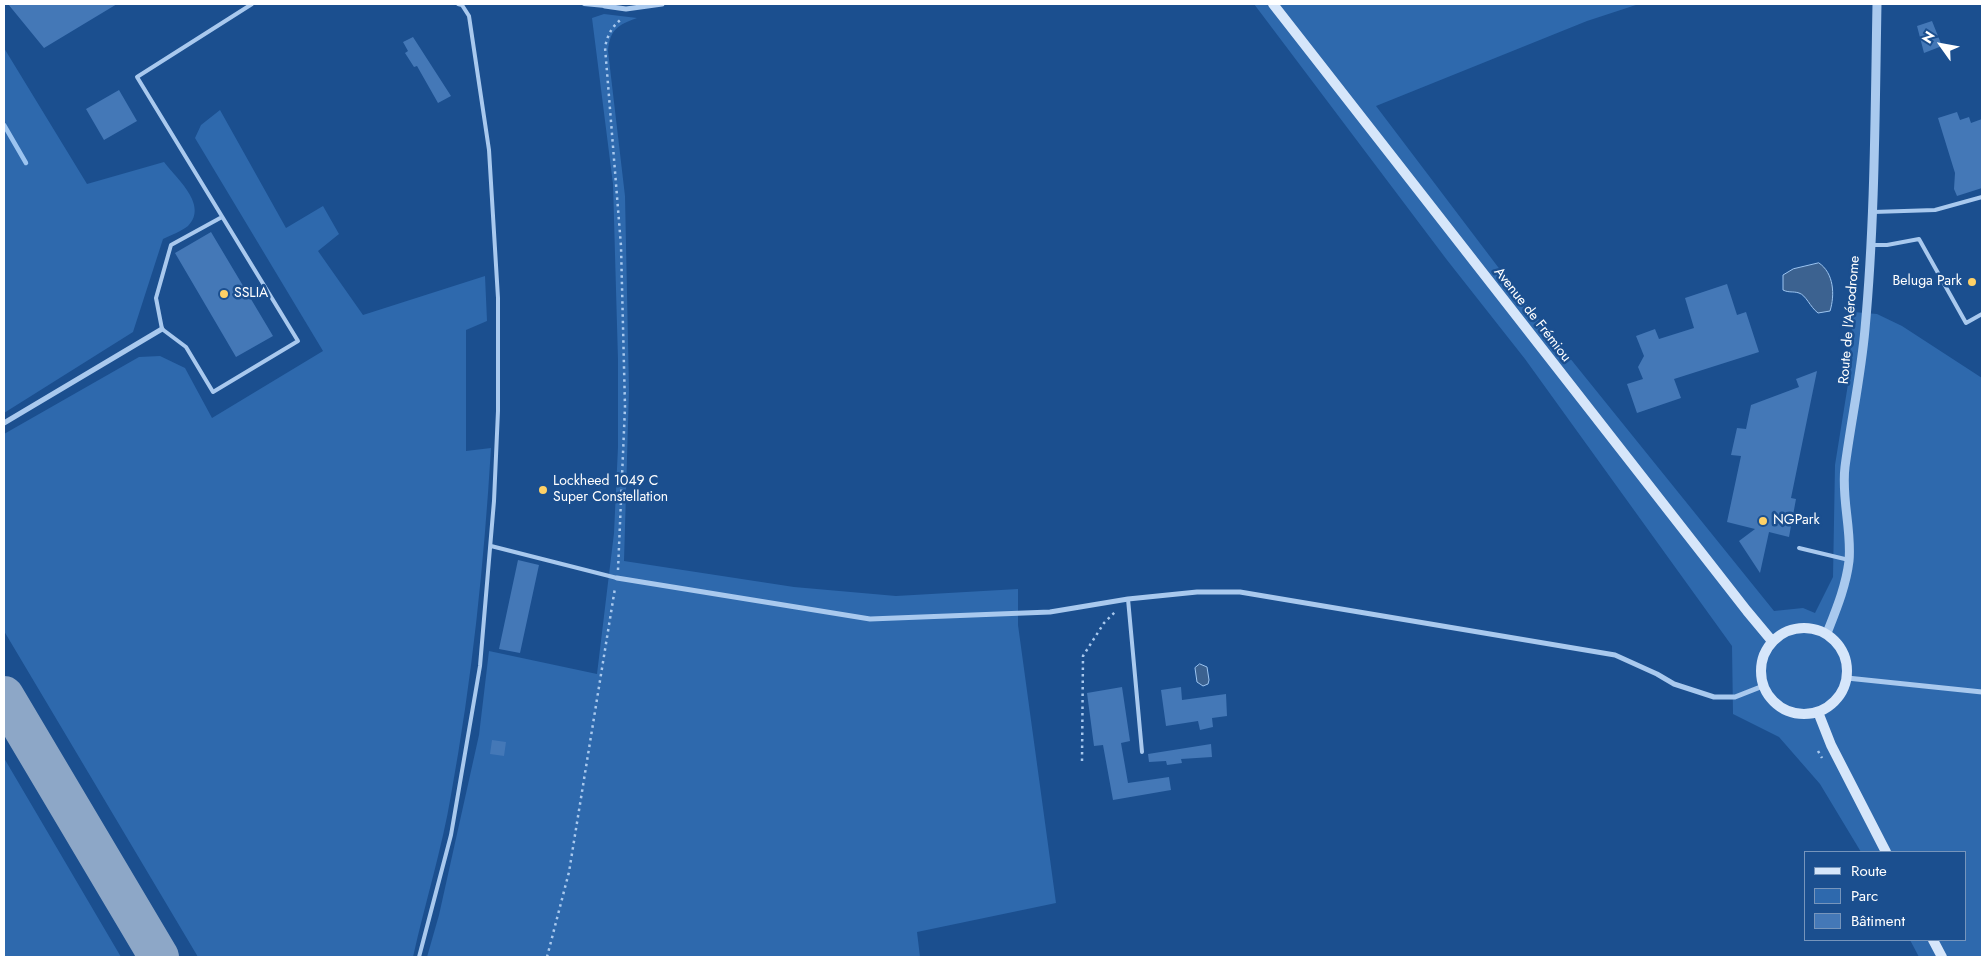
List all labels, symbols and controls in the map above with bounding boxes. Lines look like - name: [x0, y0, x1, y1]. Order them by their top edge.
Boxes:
- north arrow: [1916, 20, 1966, 70]
- text: N: [1917, 27, 1940, 47]
- street label: Route de l'Aérodrome: [1836, 255, 1864, 385]
- street label: Avenue de Frémiou: [1490, 264, 1574, 366]
- place label: Beluga Park: [1893, 274, 1962, 290]
- marker: Beluga Park: [1966, 276, 1978, 288]
- place label: SSLIA: [234, 286, 268, 302]
- marker: SSLIA: [218, 288, 230, 300]
- place label: Lockheed 1049 C Super Constellation: [553, 474, 668, 507]
- marker: Lockheed 1049 C Super Constellation: [537, 484, 549, 496]
- place label: NGPark: [1773, 513, 1820, 529]
- marker: NGPark: [1757, 515, 1769, 527]
- legend: [1804, 851, 1966, 941]
- text: Route: [1851, 860, 1887, 882]
- text: Parc: [1851, 885, 1878, 907]
- text: Bâtiment: [1851, 910, 1905, 932]

